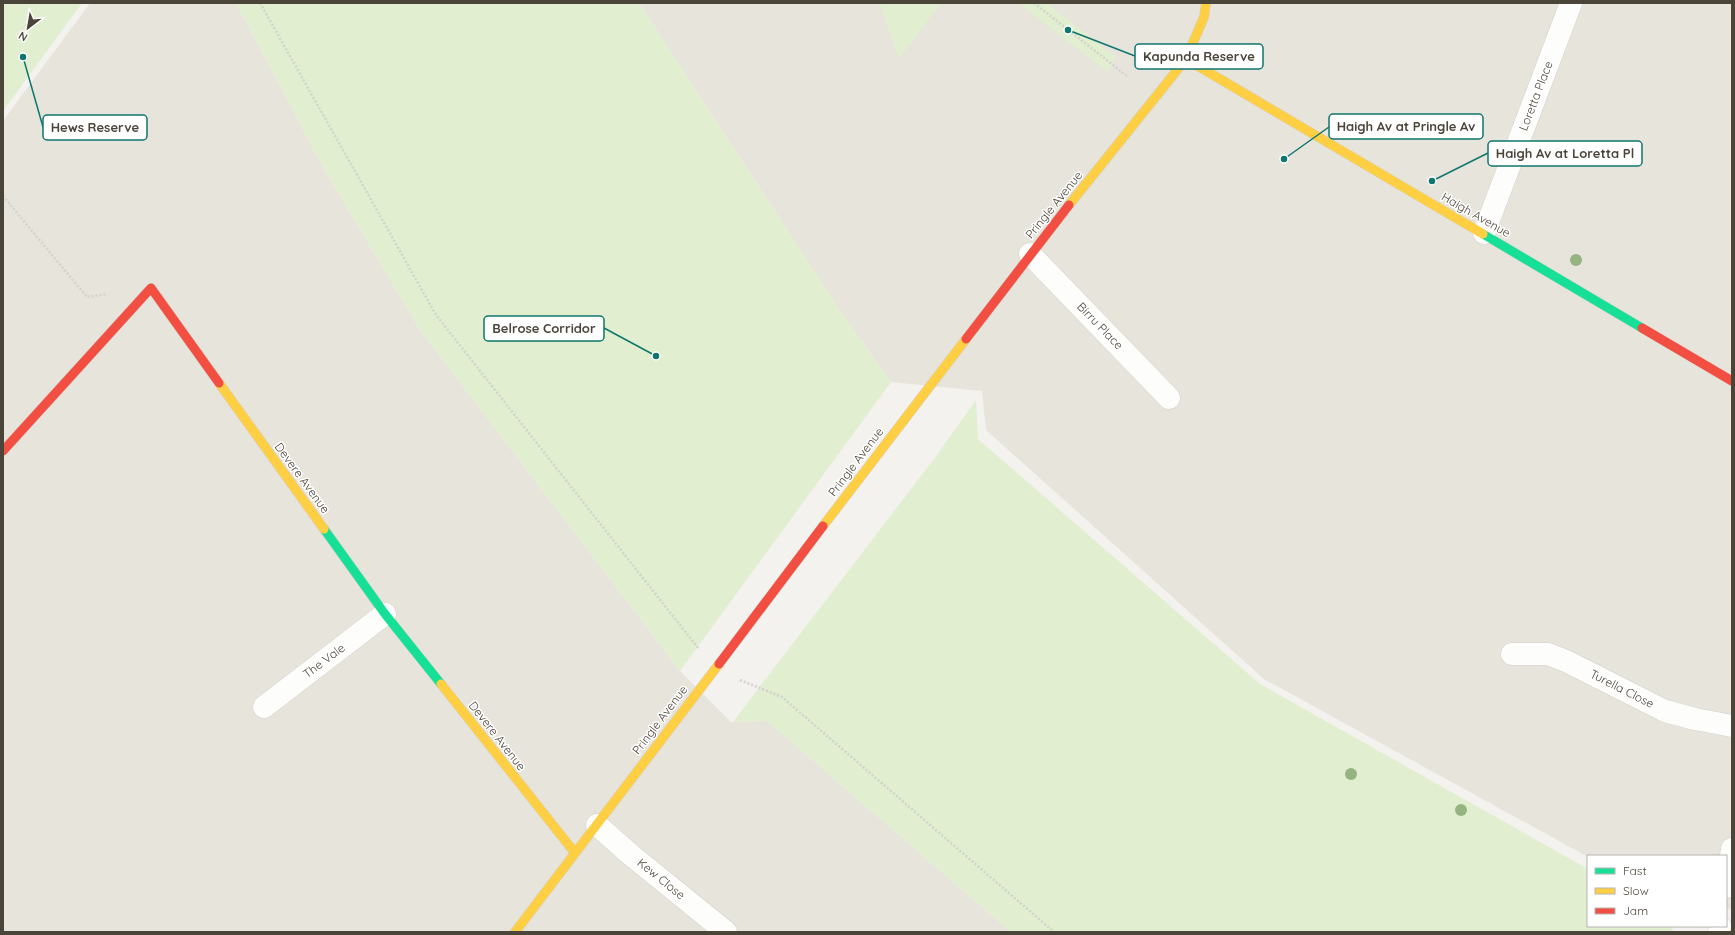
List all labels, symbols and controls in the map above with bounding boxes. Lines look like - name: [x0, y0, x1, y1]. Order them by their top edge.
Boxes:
- north arrow: [8, 8, 48, 48]
- text: N: [16, 28, 30, 45]
- callout: Kapunda Reserve: [1135, 44, 1263, 69]
- text: Kapunda Reserve: [1143, 48, 1255, 64]
- street label: Loretta Place: [1515, 59, 1556, 133]
- callout: Haigh Av at Pringle Av: [1329, 114, 1483, 139]
- callout: Hews Reserve: [43, 115, 147, 140]
- text: Haigh Av at Pringle Av: [1337, 118, 1475, 134]
- text: Hews Reserve: [51, 119, 140, 135]
- callout: Haigh Av at Loretta Pl: [1488, 141, 1642, 166]
- text: Haigh Av at Loretta Pl: [1496, 145, 1634, 161]
- street label: Pringle Avenue: [1022, 168, 1086, 241]
- street label: Haigh Avenue: [1439, 189, 1514, 240]
- street label: Birru Place: [1074, 299, 1127, 353]
- callout: Belrose Corridor: [484, 316, 604, 341]
- text: Belrose Corridor: [492, 320, 596, 336]
- street label: Pringle Avenue: [825, 424, 887, 499]
- street label: Devere Avenue: [272, 439, 333, 516]
- street label: The Vale: [300, 640, 348, 681]
- street label: Turella Close: [1588, 666, 1657, 711]
- street label: Pringle Avenue: [629, 682, 691, 757]
- street label: Devere Avenue: [466, 698, 529, 774]
- street label: Kew Close: [634, 855, 688, 903]
- legend: [1587, 855, 1727, 927]
- text: Fast: [1623, 863, 1647, 878]
- text: Slow: [1623, 883, 1649, 898]
- text: Jam: [1623, 903, 1648, 918]

